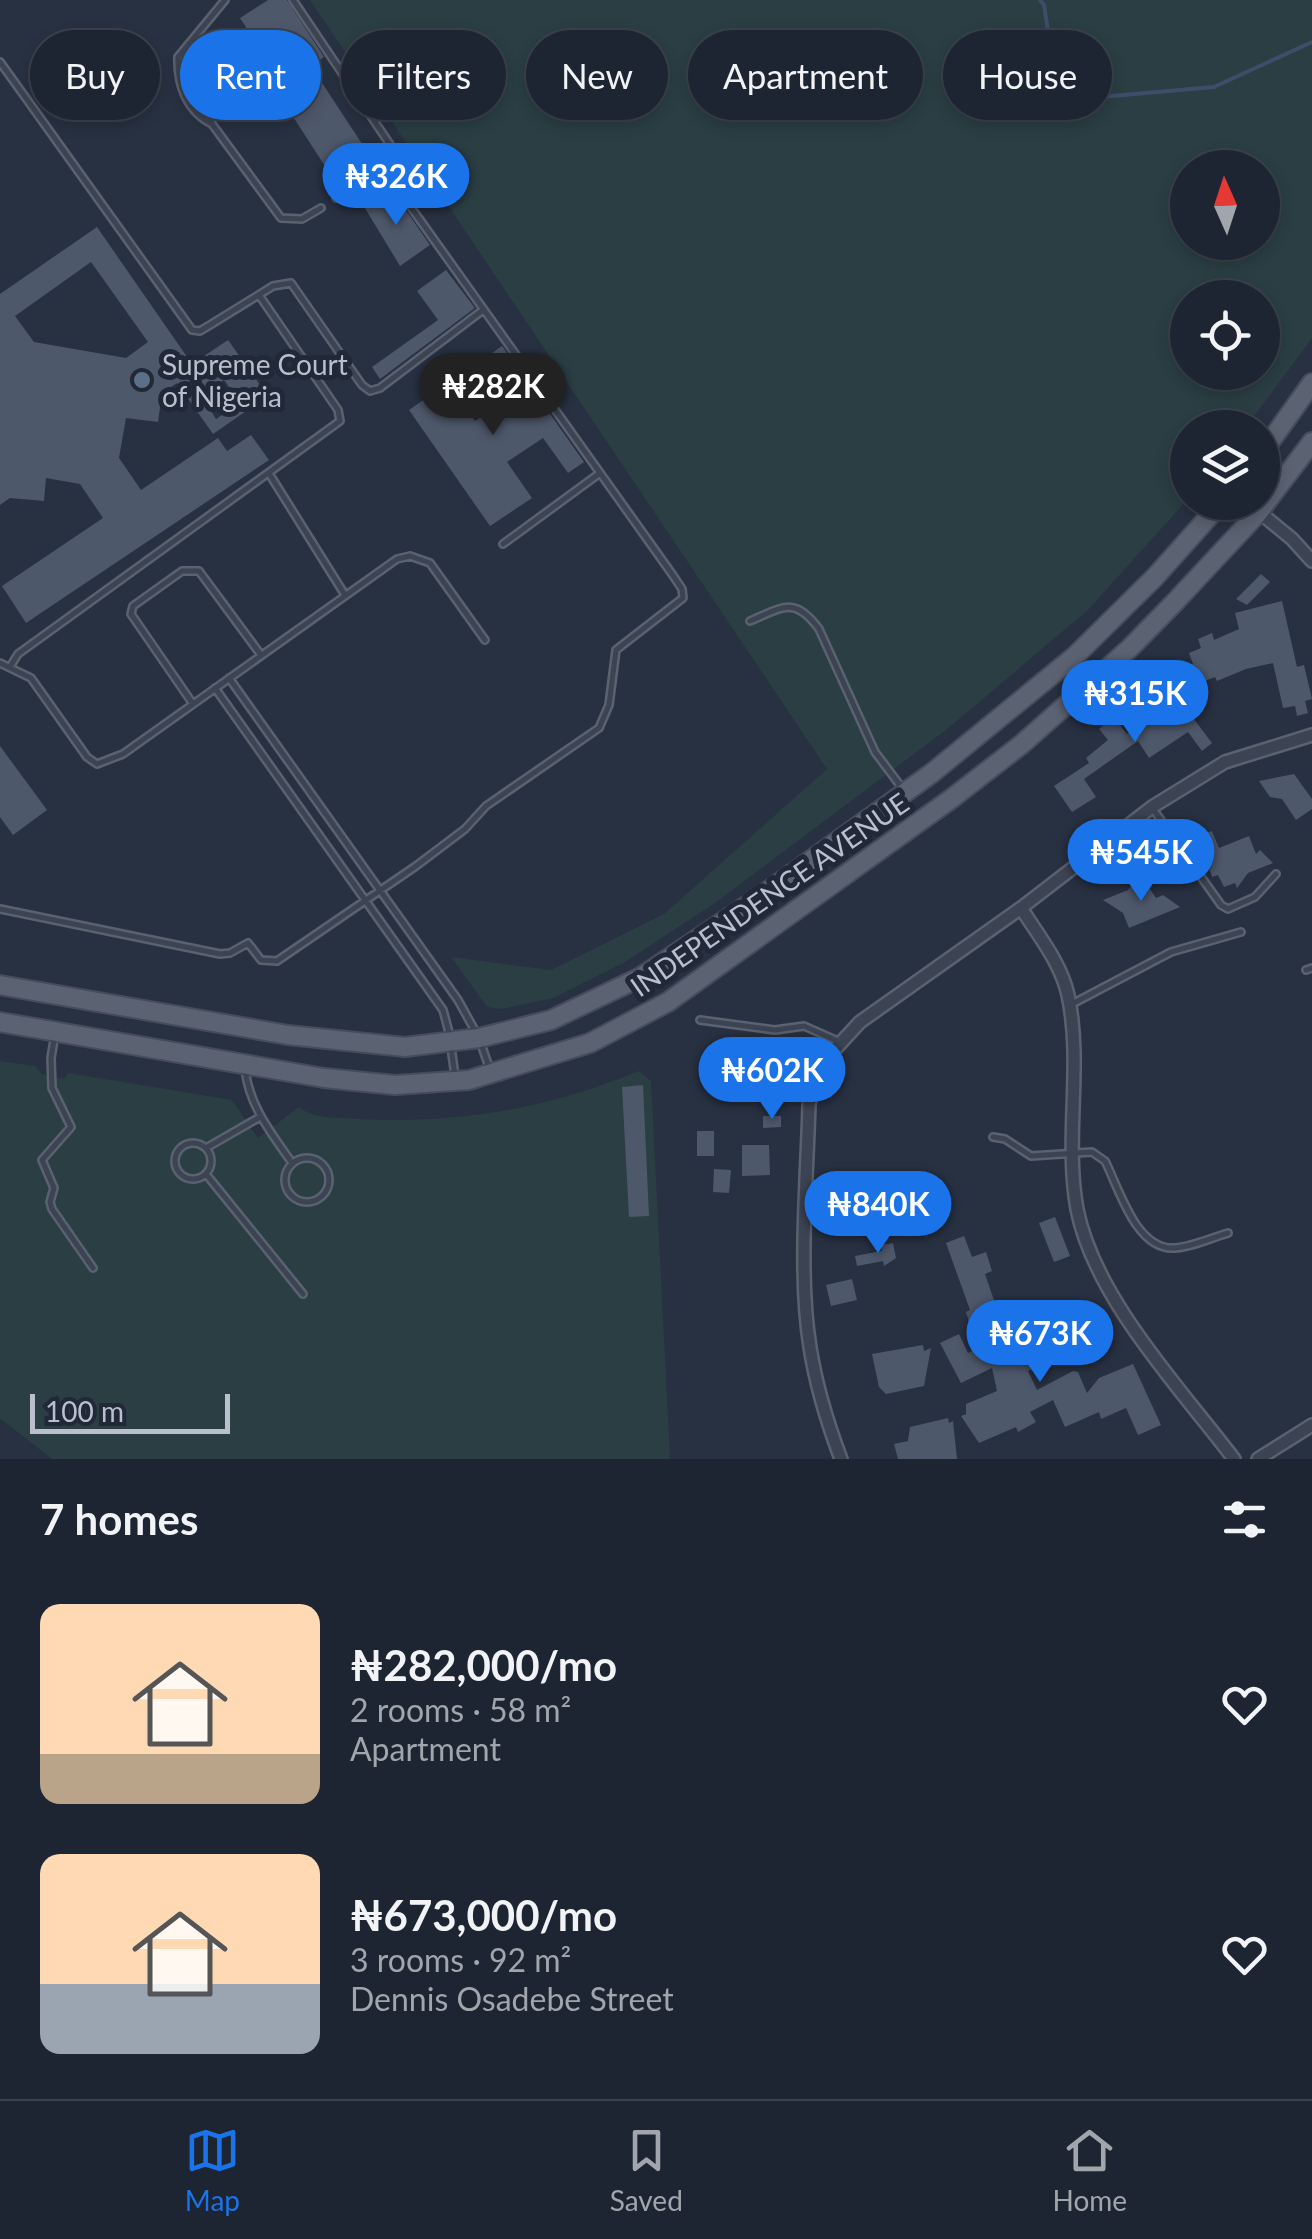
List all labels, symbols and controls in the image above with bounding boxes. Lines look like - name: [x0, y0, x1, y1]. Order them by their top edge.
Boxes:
- chip: Buy: [30, 30, 160, 120]
- chip: Rent: [180, 30, 321, 120]
- chip: Filters: [341, 30, 506, 120]
- chip: New: [526, 30, 668, 120]
- chip: Apartment: [688, 30, 923, 120]
- chip: House: [943, 30, 1112, 120]
- pin: ₦326K: [326, 143, 466, 228]
- north arrow: [1170, 150, 1280, 260]
- map controls: [1170, 150, 1280, 520]
- text: ₦326K: [344, 156, 448, 195]
- button: locate: [1170, 280, 1280, 390]
- place label: Supreme Court of Nigeria: [162, 347, 348, 413]
- pin: ₦282K: [423, 353, 563, 438]
- text: ₦282K: [441, 366, 545, 405]
- marker: Supreme Court of Nigeria: [131, 369, 153, 391]
- button: layers: [1170, 410, 1280, 520]
- pin: ₦315K: [1065, 660, 1205, 745]
- text: ₦315K: [1083, 673, 1187, 712]
- street label: INDEPENDENCE AVENUE: [623, 785, 915, 1003]
- pin: ₦545K: [1071, 819, 1211, 904]
- text: ₦545K: [1089, 832, 1193, 871]
- pin: ₦602K: [702, 1037, 842, 1122]
- text: ₦602K: [720, 1050, 824, 1089]
- pin: ₦840K: [808, 1171, 948, 1256]
- text: ₦840K: [826, 1184, 930, 1223]
- pin: ₦673K: [970, 1300, 1110, 1385]
- text: ₦673K: [988, 1313, 1092, 1352]
- scale bar: [30, 1389, 230, 1434]
- text: 100 m: [45, 1394, 124, 1428]
- icon: filters: [1217, 1492, 1272, 1547]
- text: 7 homes: [40, 1494, 198, 1544]
- text: ₦282,000/mo: [350, 1640, 617, 1690]
- icon: home: [120, 1644, 240, 1764]
- icon: heart: [1217, 1677, 1272, 1732]
- text: 2 rooms · 58 m²: [350, 1690, 571, 1729]
- text: Apartment: [350, 1729, 501, 1768]
- text: ₦673,000/mo: [350, 1890, 617, 1940]
- icon: home: [120, 1894, 240, 2014]
- icon: heart: [1217, 1927, 1272, 1982]
- text: 3 rooms · 92 m²: [350, 1940, 571, 1979]
- text: Dennis Osadebe Street: [350, 1979, 674, 2018]
- tab: Map: [185, 2123, 240, 2217]
- tab: Saved: [610, 2123, 683, 2217]
- tab: Home: [1053, 2123, 1127, 2217]

